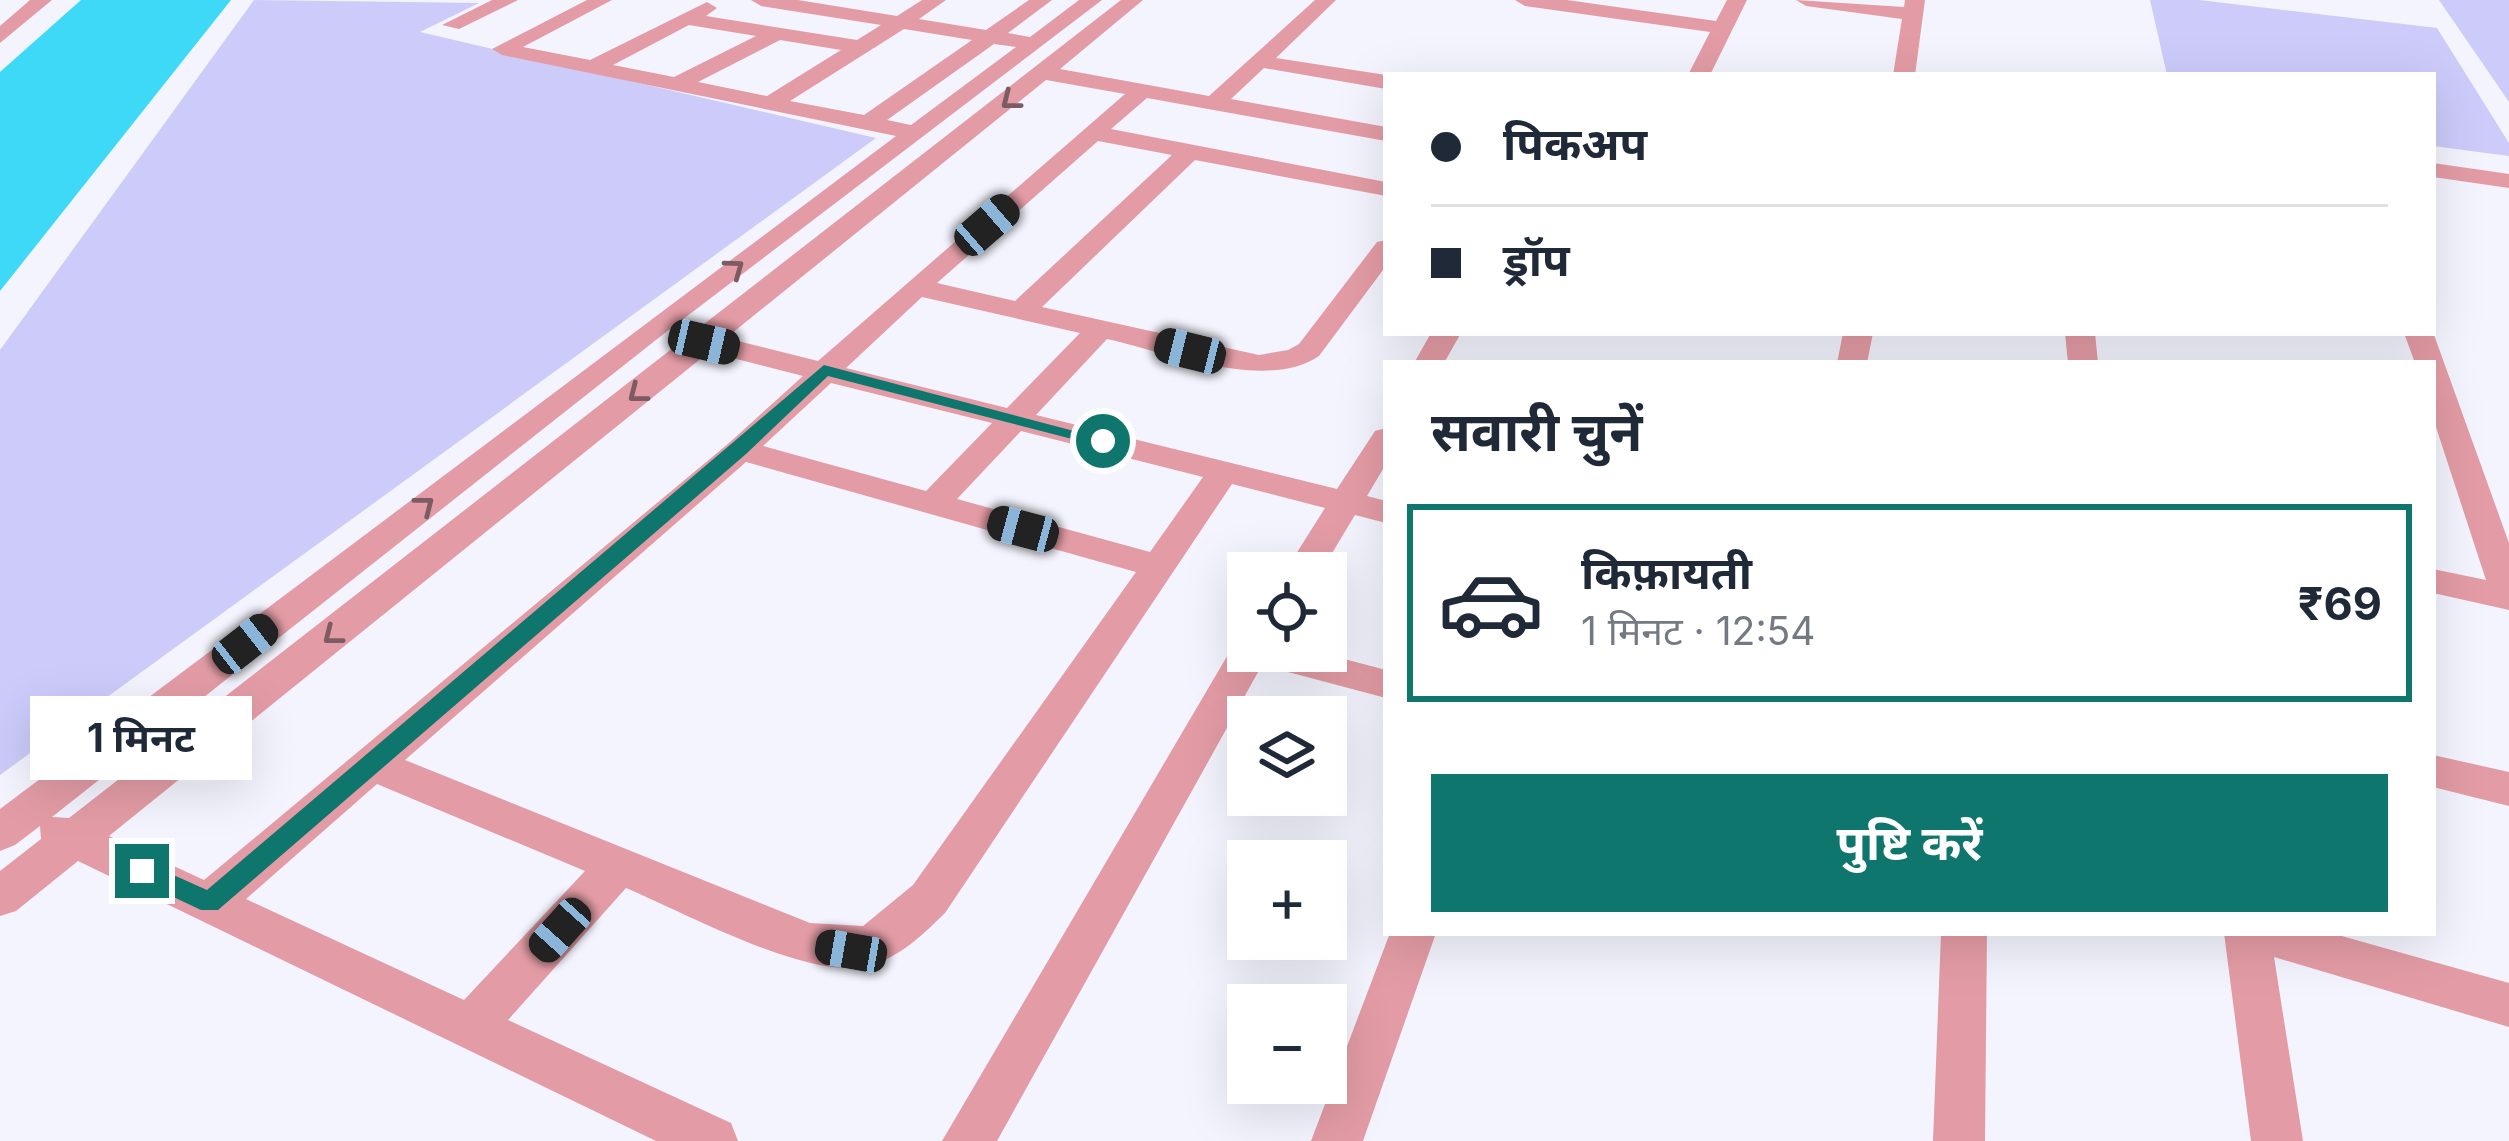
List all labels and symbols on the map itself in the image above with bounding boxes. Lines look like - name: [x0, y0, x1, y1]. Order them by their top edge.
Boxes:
- one-way arrow: [1002, 87, 1024, 108]
- car: [948, 188, 1026, 262]
- one-way arrow: [721, 260, 743, 282]
- car: [665, 316, 743, 368]
- car: [1151, 325, 1229, 377]
- one-way arrow: [629, 380, 651, 401]
- route start: [1076, 414, 1130, 468]
- one-way arrow: [411, 498, 433, 519]
- car: [984, 502, 1062, 556]
- car: [206, 608, 284, 680]
- one-way arrow: [323, 622, 345, 643]
- callout: 1 मिनट: [31, 697, 253, 781]
- route end: [115, 844, 169, 898]
- car: [523, 891, 597, 969]
- car: [812, 927, 890, 975]

